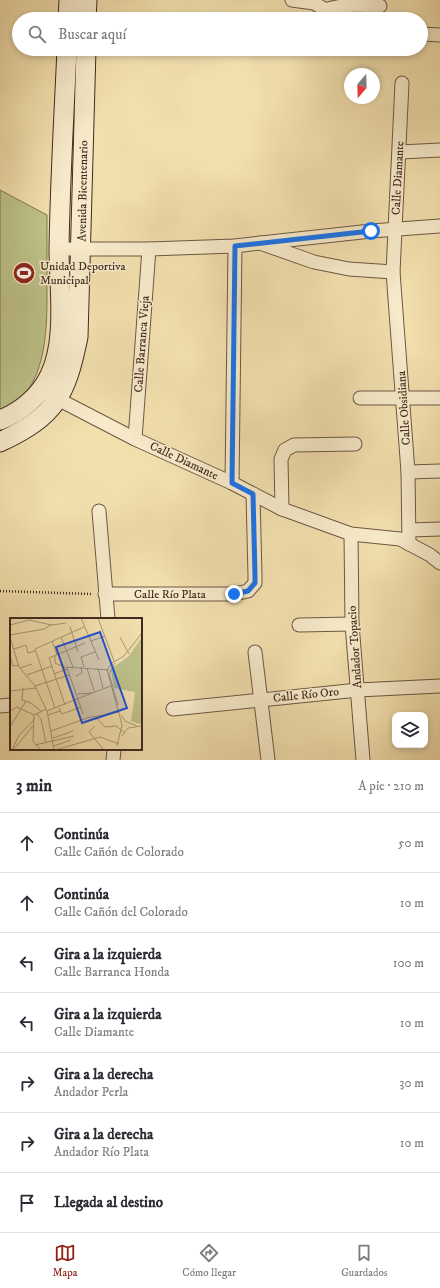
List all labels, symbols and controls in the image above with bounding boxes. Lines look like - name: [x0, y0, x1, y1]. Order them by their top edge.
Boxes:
- search box: [12, 12, 428, 56]
- icon: search: [26, 23, 48, 45]
- text: Buscar aquí: [58, 25, 126, 44]
- north arrow: [344, 68, 380, 104]
- street label: Avenida Bicentenario: [75, 140, 91, 242]
- street label: Calle Diamante: [389, 141, 407, 215]
- route start: [362, 222, 380, 240]
- place label: Unidad Deportiva Municipal: [40, 259, 126, 288]
- sports icon: Unidad Deportiva Municipal: [11, 260, 37, 286]
- street label: Calle Barranca Vieja: [131, 294, 153, 393]
- street label: Calle Obsidiana: [394, 369, 414, 446]
- street label: Calle Diamante: [147, 439, 221, 483]
- route end: [225, 585, 243, 603]
- street label: Calle Río Plata: [134, 587, 207, 602]
- street label: Andador Topacio: [345, 605, 365, 689]
- inset map: [10, 618, 142, 750]
- street label: Calle Río Oro: [272, 684, 340, 706]
- map controls: [392, 712, 428, 748]
- button: layers: [392, 712, 428, 748]
- text: 3 min: [16, 775, 52, 797]
- text: A pie · 210 m: [358, 778, 424, 794]
- text: Continúa: [54, 825, 109, 844]
- icon: ahead: [16, 832, 38, 854]
- text: 50 m: [398, 835, 424, 851]
- text: Calle Cañón de Colorado: [54, 844, 184, 860]
- text: Continúa: [54, 885, 109, 904]
- icon: ahead: [16, 892, 38, 914]
- text: 10 m: [400, 895, 424, 911]
- text: Calle Cañón del Colorado: [54, 904, 188, 920]
- text: Gira a la izquierda: [54, 945, 162, 964]
- icon: left: [16, 952, 38, 974]
- text: 100 m: [393, 955, 424, 971]
- text: Calle Barranca Honda: [54, 964, 170, 980]
- text: Gira a la izquierda: [54, 1005, 162, 1024]
- icon: left: [16, 1012, 38, 1034]
- text: 10 m: [400, 1015, 424, 1031]
- text: Calle Diamante: [54, 1024, 134, 1040]
- text: Gira a la derecha: [54, 1065, 153, 1084]
- icon: right: [16, 1072, 38, 1094]
- text: 30 m: [400, 1075, 424, 1091]
- text: Andador Perla: [54, 1084, 128, 1100]
- text: Gira a la derecha: [54, 1125, 153, 1144]
- icon: right: [16, 1132, 38, 1154]
- text: 10 m: [400, 1135, 424, 1151]
- text: Andador Río Plata: [54, 1144, 149, 1160]
- icon: arrive: [16, 1192, 38, 1214]
- text: Llegada al destino: [54, 1193, 163, 1212]
- tab: Mapa: [52, 1242, 77, 1280]
- tab: Cómo llegar: [182, 1242, 236, 1280]
- tab: Guardados: [341, 1242, 388, 1280]

